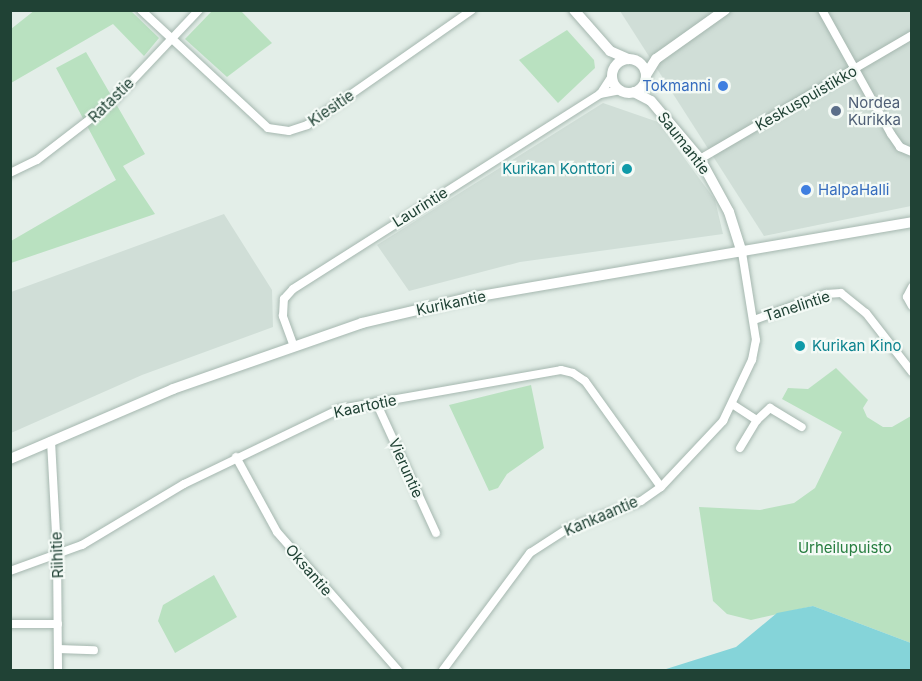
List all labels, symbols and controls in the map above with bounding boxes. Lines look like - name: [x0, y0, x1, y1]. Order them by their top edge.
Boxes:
- street label: Keskuspuistikko: [752, 62, 860, 134]
- street label: Ratastie: [84, 74, 138, 126]
- place label: Tokmanni: [642, 77, 711, 95]
- marker: Tokmanni: [716, 79, 730, 93]
- street label: Kiesitie: [305, 86, 357, 130]
- place label: Nordea Kurikka: [848, 93, 901, 128]
- marker: Nordea Kurikka: [829, 104, 843, 118]
- street label: Saumantie: [654, 108, 714, 178]
- place label: Kurikan Konttori: [502, 160, 615, 178]
- marker: Kurikan Konttori: [620, 162, 634, 176]
- place label: HalpaHalli: [818, 181, 889, 199]
- street label: Laurintie: [389, 183, 451, 231]
- marker: HalpaHalli: [799, 183, 813, 197]
- street label: Kurikantie: [415, 287, 487, 319]
- street label: Tanelintie: [762, 287, 832, 325]
- place label: Kurikan Kino: [812, 337, 901, 355]
- marker: Kurikan Kino: [793, 339, 807, 353]
- street label: Kaartotie: [332, 391, 398, 421]
- street label: Vieruntie: [385, 435, 427, 501]
- street label: Kankaantie: [561, 492, 641, 540]
- street label: Riihitie: [47, 531, 67, 579]
- park label: Urheilupuisto: [798, 539, 892, 557]
- street label: Oksantie: [282, 541, 336, 599]

